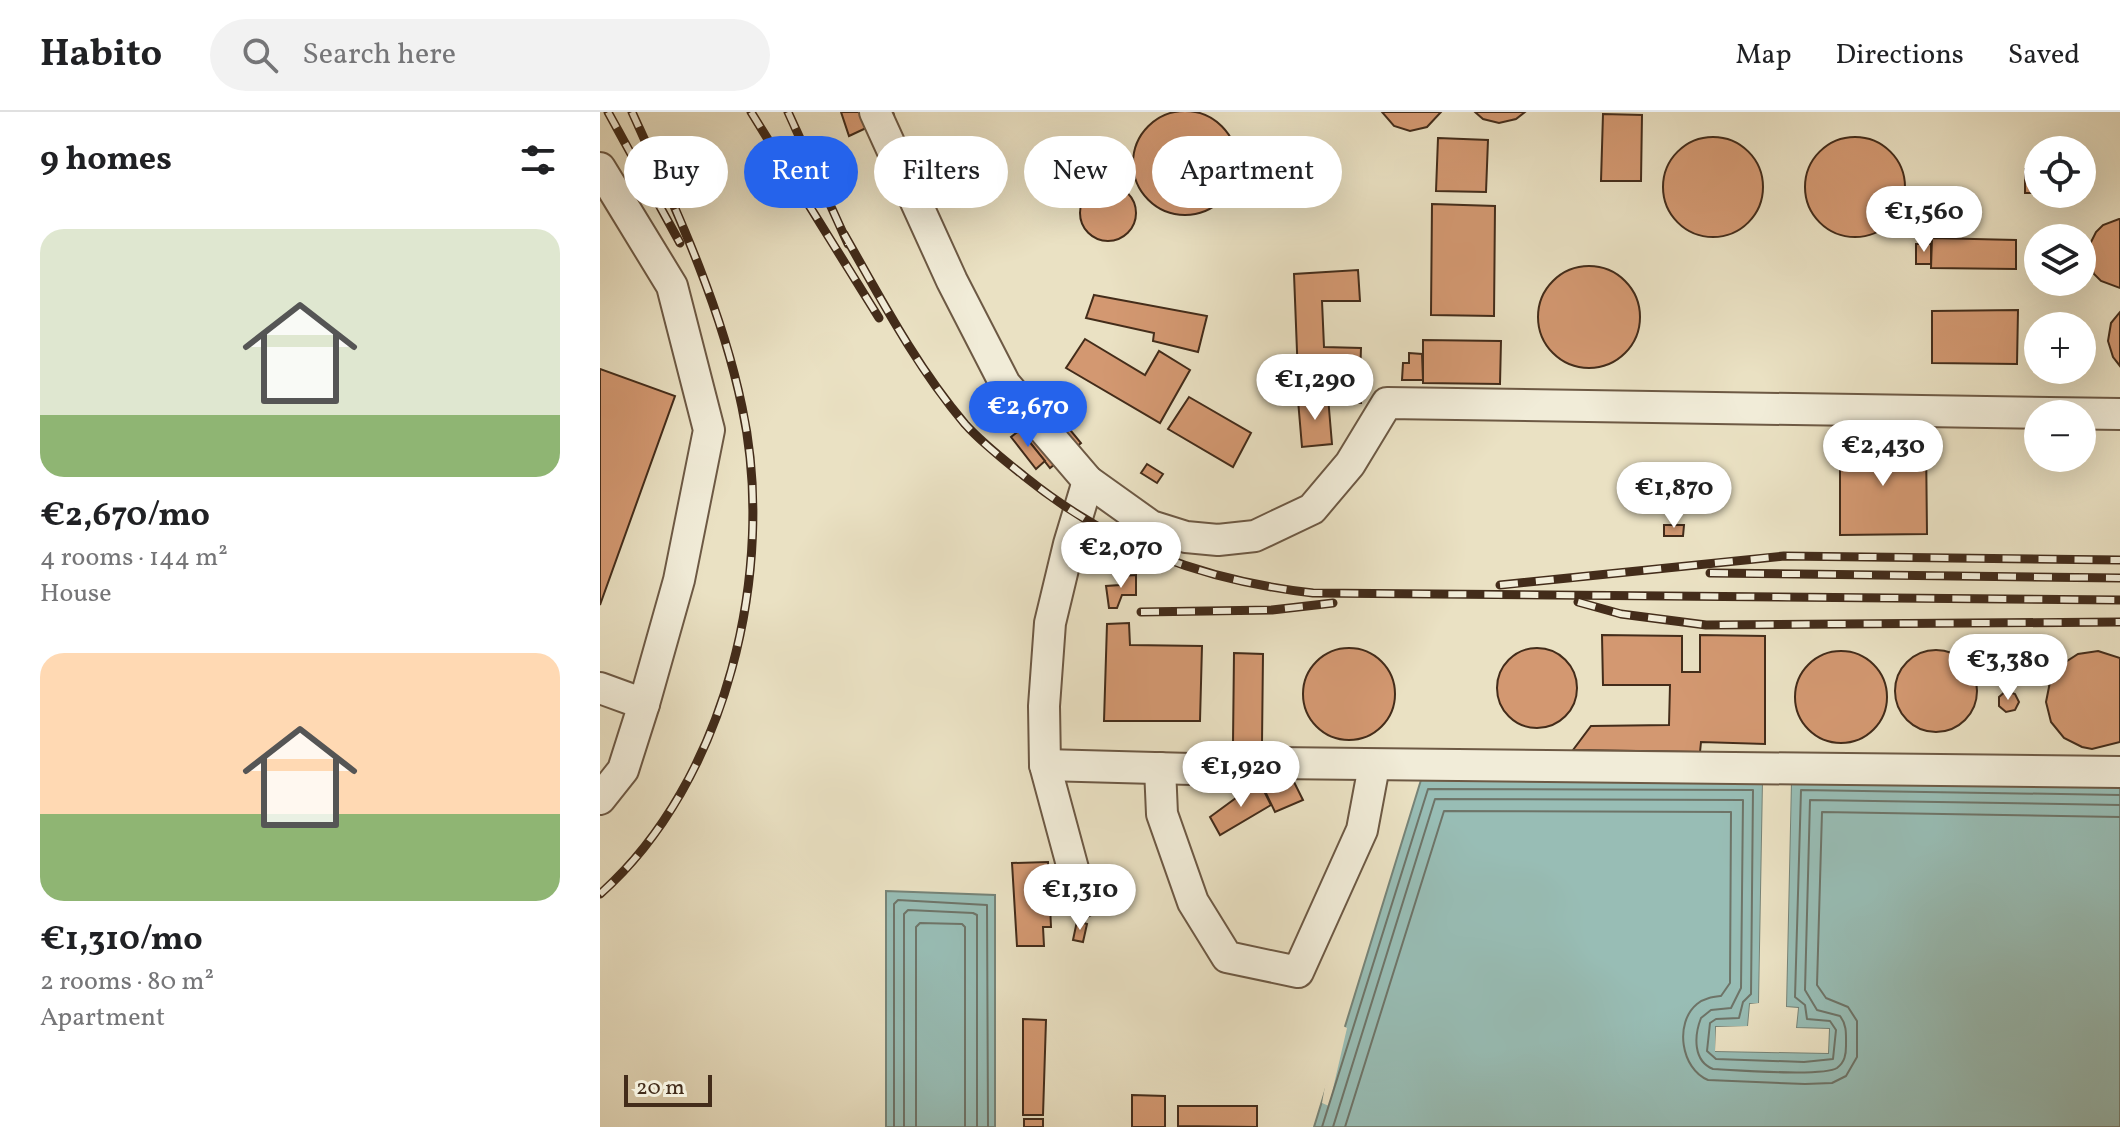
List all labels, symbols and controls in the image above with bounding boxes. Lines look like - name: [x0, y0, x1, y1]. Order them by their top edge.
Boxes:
- search box: [210, 19, 770, 91]
- text: Habito: [40, 29, 162, 82]
- icon: search: [238, 33, 282, 77]
- text: Search here: [302, 34, 456, 76]
- text: Map: [1736, 36, 1792, 75]
- text: Directions: [1836, 36, 1964, 75]
- text: Saved: [2008, 36, 2080, 75]
- chip: Buy: [624, 136, 728, 208]
- chip: Rent: [744, 136, 858, 208]
- chip: Filters: [874, 136, 1008, 208]
- chip: New: [1024, 136, 1136, 208]
- chip: Apartment: [1152, 136, 1342, 208]
- map controls: [2024, 136, 2096, 472]
- button: locate: [2024, 136, 2096, 208]
- text: 9 homes: [40, 137, 172, 184]
- icon: filters: [516, 138, 560, 182]
- pin: €1,560: [1859, 186, 1989, 254]
- text: €1,560: [1884, 194, 1964, 230]
- button: layers: [2024, 224, 2096, 296]
- icon: home: [228, 281, 372, 425]
- button: +: [2024, 312, 2096, 384]
- pin: €1,290: [1250, 354, 1380, 422]
- text: €1,290: [1274, 362, 1356, 398]
- pin: €2,670: [963, 381, 1093, 449]
- text: €2,670: [987, 389, 1069, 425]
- button: −: [2024, 400, 2096, 472]
- pin: €2,430: [1818, 420, 1948, 488]
- text: €2,430: [1841, 428, 1925, 464]
- pin: €1,870: [1609, 462, 1739, 530]
- text: €1,870: [1635, 470, 1713, 506]
- text: €2,670/mo: [40, 493, 210, 540]
- pin: €2,070: [1056, 522, 1186, 590]
- text: €2,070: [1079, 530, 1163, 566]
- text: 4 rooms · 144 m²: [40, 540, 228, 576]
- text: House: [40, 576, 112, 612]
- pin: €3,380: [1943, 634, 2073, 702]
- text: €3,380: [1967, 642, 2049, 678]
- icon: home: [228, 705, 372, 849]
- pin: €1,920: [1176, 741, 1306, 809]
- text: €1,920: [1201, 749, 1281, 785]
- pin: €1,310: [1015, 864, 1145, 932]
- text: €1,310: [1042, 872, 1118, 908]
- text: €1,310/mo: [40, 917, 203, 964]
- text: 2 rooms · 80 m²: [40, 964, 214, 1000]
- text: Apartment: [40, 1000, 165, 1036]
- scale bar: [624, 1071, 712, 1107]
- text: 20 m: [636, 1073, 685, 1104]

